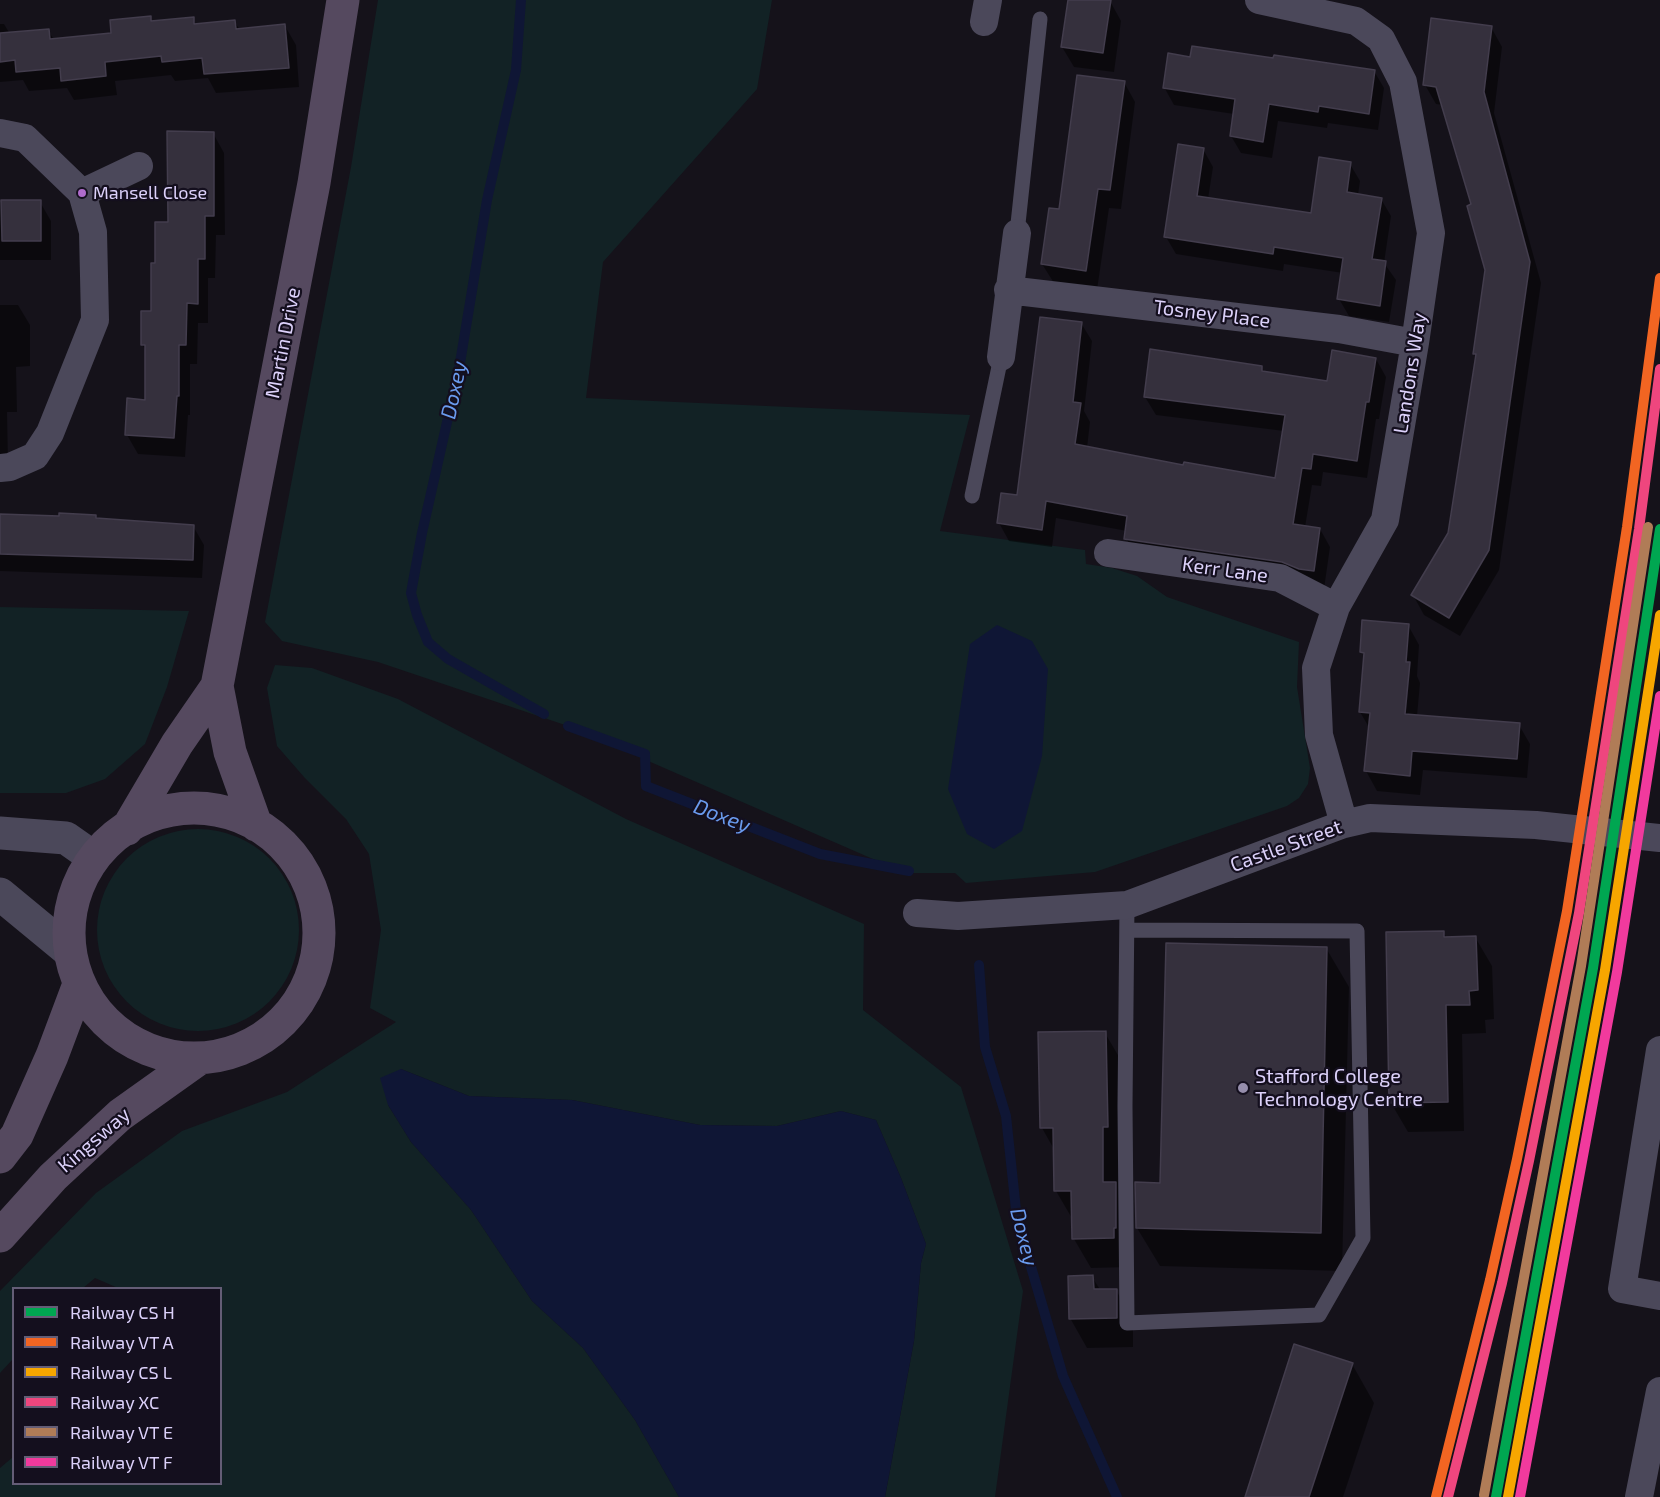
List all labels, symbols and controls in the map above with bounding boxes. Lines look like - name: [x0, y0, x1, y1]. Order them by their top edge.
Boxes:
- place label: Mansell Close: [93, 182, 207, 204]
- marker: Mansell Close: [76, 187, 88, 199]
- street label: Martin Drive: [260, 285, 306, 401]
- street label: Tosney Place: [1152, 295, 1272, 333]
- street label: Landons Way: [1389, 311, 1431, 435]
- water label: Doxey: [436, 359, 472, 421]
- street label: Kerr Lane: [1181, 552, 1269, 588]
- water label: Doxey: [690, 794, 754, 838]
- street label: Castle Street: [1227, 815, 1345, 877]
- place label: Stafford College Technology Centre: [1255, 1064, 1423, 1111]
- marker: Stafford College Technology Centre: [1236, 1081, 1250, 1095]
- street label: Kingsway: [53, 1102, 135, 1178]
- water label: Doxey: [1005, 1205, 1043, 1269]
- legend: [12, 1287, 222, 1485]
- text: Railway CS H: [70, 1301, 175, 1323]
- text: Railway VT A: [70, 1331, 174, 1353]
- text: Railway CS L: [70, 1361, 172, 1383]
- text: Railway XC: [70, 1391, 159, 1413]
- text: Railway VT E: [70, 1421, 173, 1443]
- text: Railway VT F: [70, 1451, 173, 1473]

